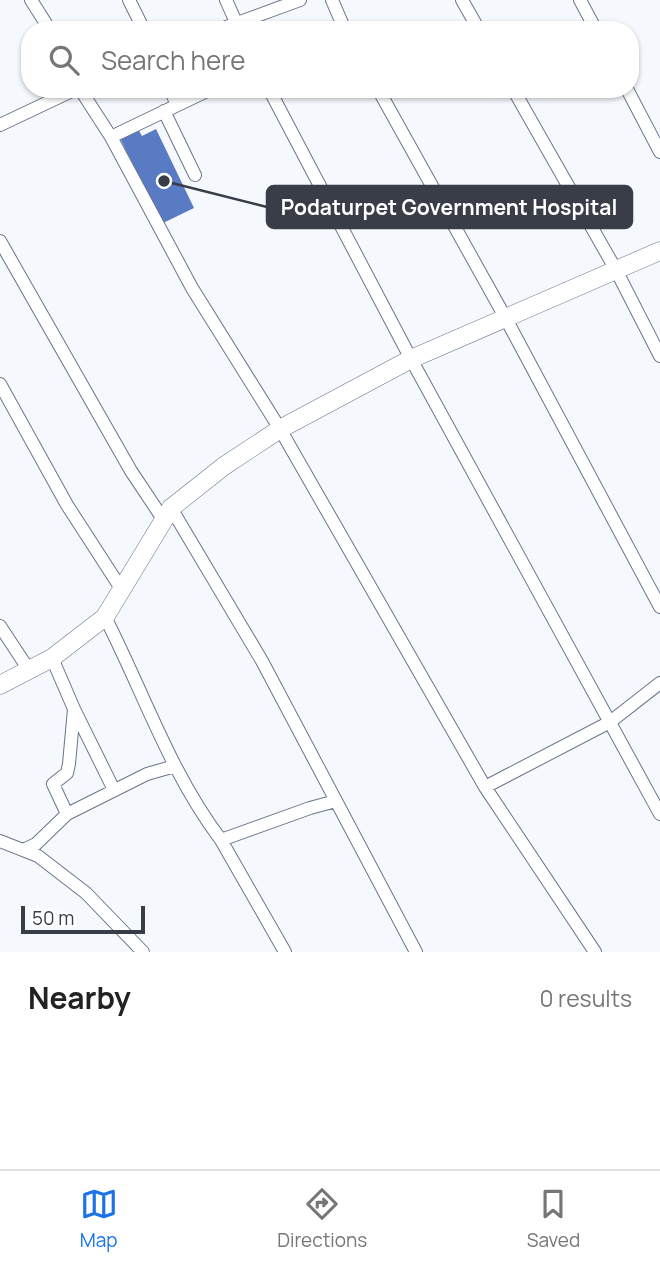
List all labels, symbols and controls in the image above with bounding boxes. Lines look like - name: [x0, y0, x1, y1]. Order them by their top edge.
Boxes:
- search box: [21, 21, 639, 98]
- icon: search: [45, 41, 83, 79]
- text: Search here: [101, 42, 246, 78]
- callout: Podaturpet Government Hospital: [267, 186, 632, 228]
- text: Podaturpet Government Hospital: [281, 193, 617, 221]
- scale bar: [21, 903, 145, 935]
- text: 50 m: [32, 905, 74, 931]
- text: Nearby: [28, 977, 131, 1018]
- text: 0 results: [539, 982, 632, 1014]
- tab: Map: [80, 1185, 118, 1253]
- tab: Directions: [277, 1185, 367, 1253]
- tab: Saved: [527, 1185, 580, 1253]

